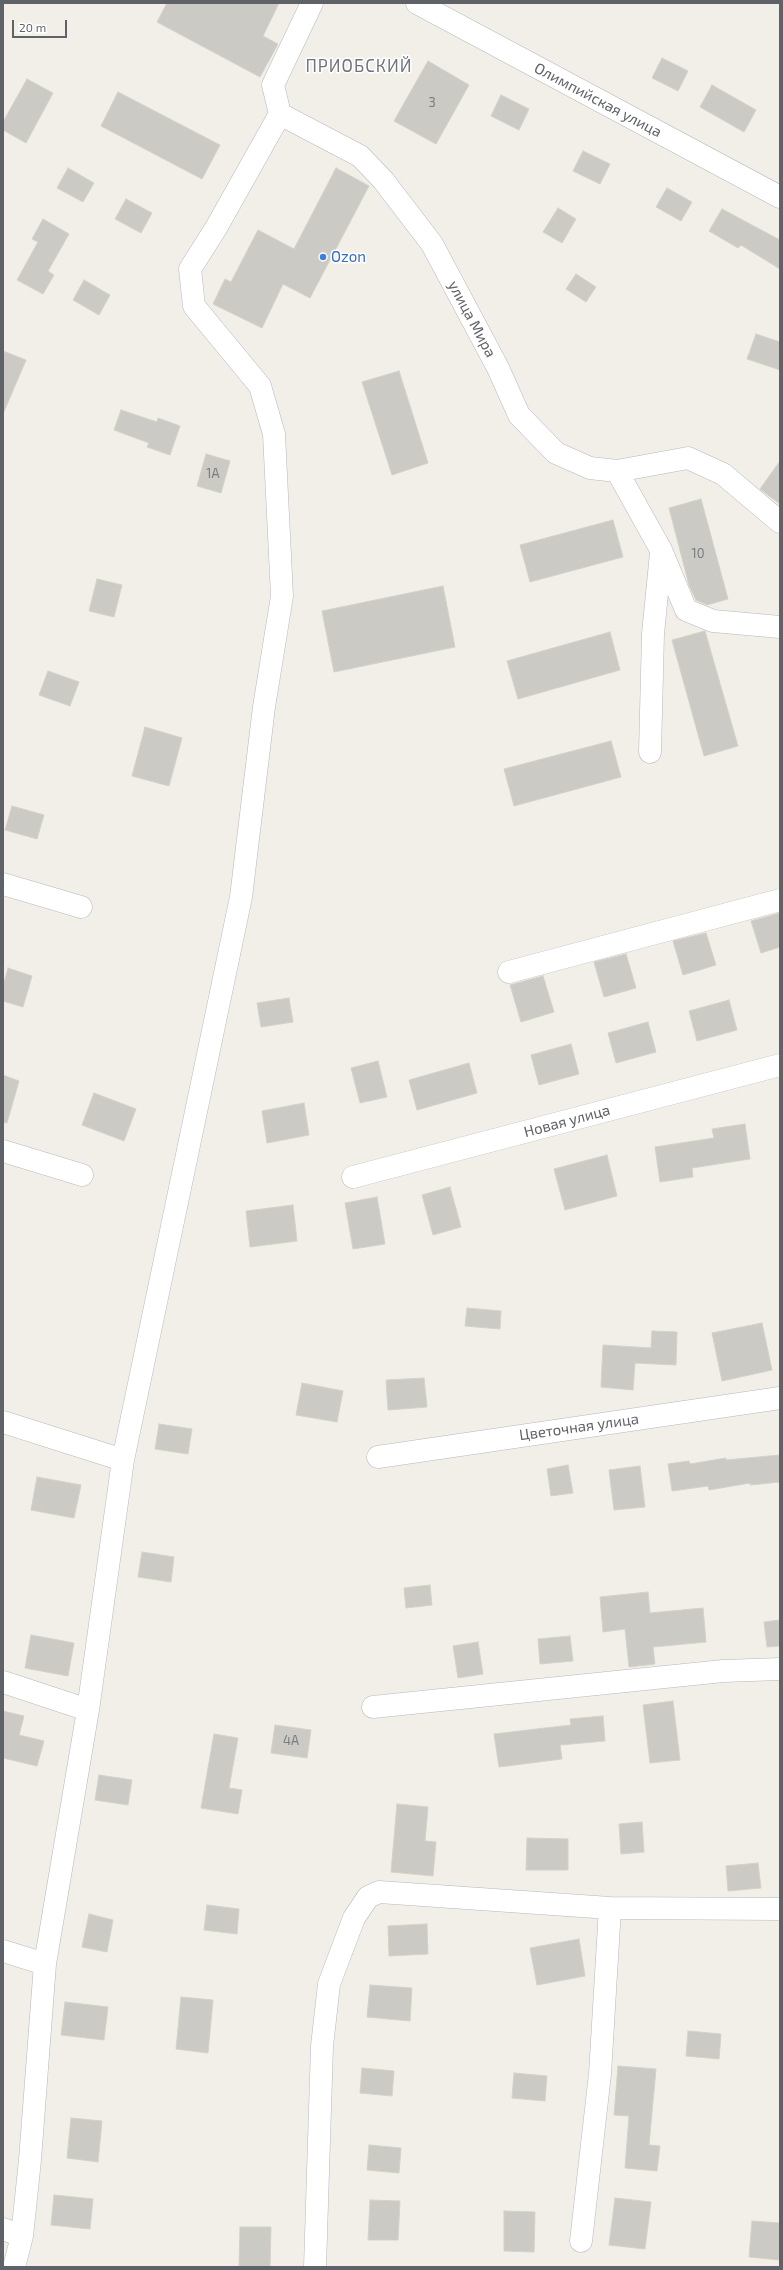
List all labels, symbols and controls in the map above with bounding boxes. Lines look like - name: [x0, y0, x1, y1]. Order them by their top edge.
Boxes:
- scale bar: [14, 12, 69, 38]
- text: 20 m: [19, 20, 46, 34]
- district label: ПРИОБСКИЙ: [305, 56, 413, 76]
- street label: Олимпийская улица: [531, 59, 665, 141]
- house number: 3: [428, 95, 436, 111]
- place label: Ozon: [331, 248, 366, 266]
- marker: Ozon: [318, 252, 328, 262]
- street label: улица Мира: [444, 278, 500, 360]
- house number: 1А: [206, 466, 220, 482]
- house number: 10: [691, 546, 705, 562]
- street label: Новая улица: [522, 1101, 612, 1141]
- street label: Цветочная улица: [518, 1410, 640, 1444]
- house number: 4А: [283, 1733, 299, 1749]

